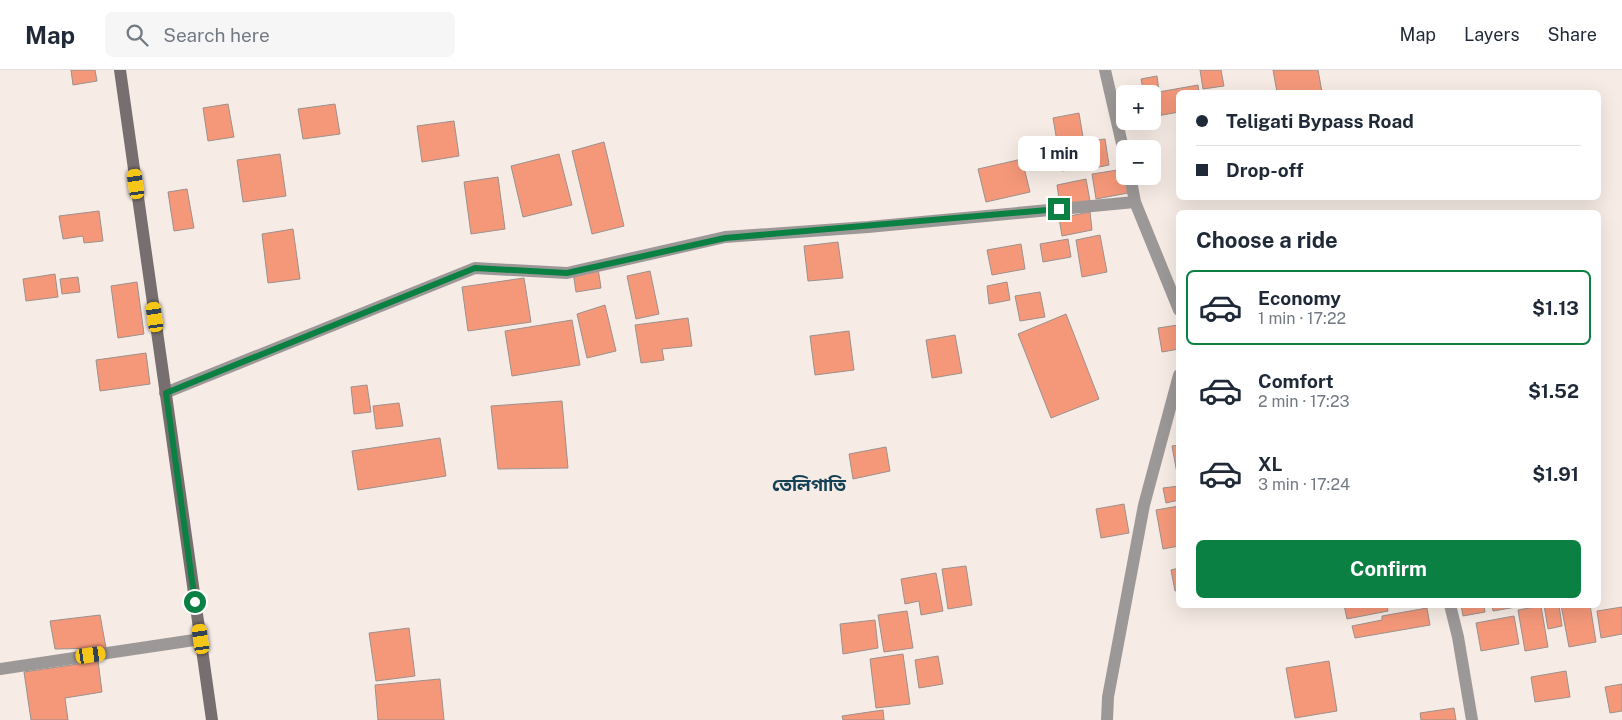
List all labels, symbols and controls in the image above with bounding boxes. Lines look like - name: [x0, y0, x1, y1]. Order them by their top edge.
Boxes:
- search box: [105, 12, 455, 57]
- text: Map: [25, 21, 75, 49]
- icon: search: [123, 21, 151, 49]
- text: Search here: [163, 24, 270, 46]
- text: Map: [1400, 24, 1436, 45]
- text: Layers: [1464, 24, 1520, 45]
- text: Share: [1548, 24, 1597, 45]
- map controls: [1116, 85, 1161, 185]
- button: +: [1116, 85, 1161, 130]
- text: Teligati Bypass Road: [1226, 110, 1414, 132]
- callout: 1 min: [1018, 136, 1100, 172]
- button: −: [1116, 140, 1161, 185]
- text: 1 min: [1040, 144, 1078, 163]
- text: Drop-off: [1226, 159, 1303, 181]
- car: [126, 168, 145, 200]
- route end: [1048, 198, 1070, 220]
- text: Choose a ride: [1196, 227, 1338, 253]
- icon: car: [1198, 285, 1243, 330]
- text: Economy: [1258, 287, 1341, 309]
- text: $1.13: [1532, 297, 1579, 319]
- car: [145, 301, 164, 333]
- text: 1 min · 17:22: [1258, 309, 1346, 328]
- icon: car: [1198, 368, 1243, 413]
- text: Comfort: [1258, 370, 1334, 392]
- text: $1.52: [1528, 380, 1579, 402]
- text: 2 min · 17:23: [1258, 392, 1350, 411]
- icon: car: [1198, 451, 1243, 496]
- text: XL: [1258, 453, 1283, 475]
- text: $1.91: [1532, 463, 1579, 485]
- district label: তেলিগাতি: [772, 474, 846, 495]
- text: 3 min · 17:24: [1258, 475, 1350, 494]
- button: Confirm: [1196, 540, 1581, 598]
- route start: [184, 591, 206, 613]
- car: [191, 623, 210, 655]
- car: [75, 645, 106, 665]

